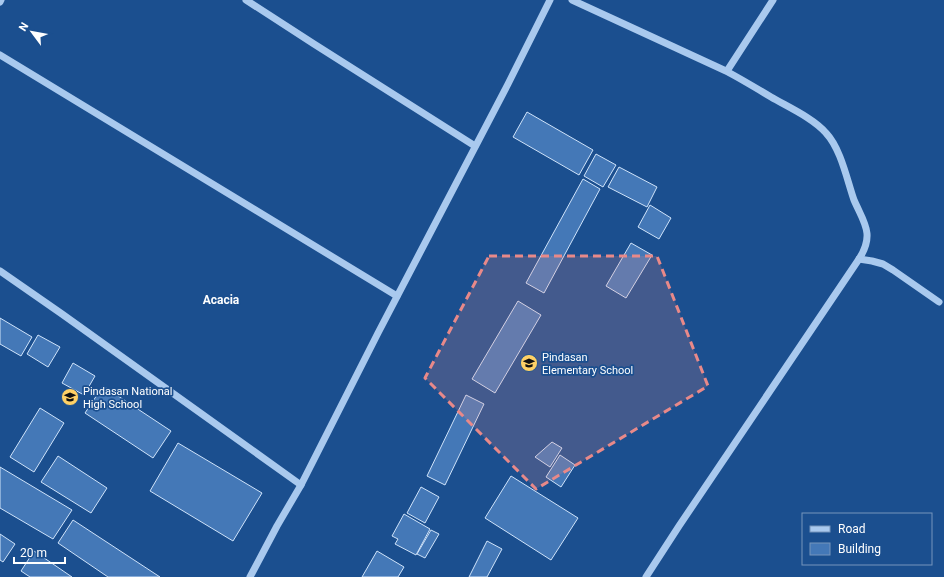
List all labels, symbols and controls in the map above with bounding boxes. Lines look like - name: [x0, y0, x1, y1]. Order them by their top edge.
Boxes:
- north arrow: [12, 12, 52, 52]
- text: N: [16, 20, 32, 34]
- district label: Acacia: [203, 293, 240, 307]
- place label: Pindasan Elementary School: [542, 351, 633, 377]
- school or university icon: Pindasan Elementary School: [519, 353, 539, 373]
- place label: Pindasan National High School: [83, 385, 172, 411]
- school or university icon: Pindasan National High School: [60, 387, 80, 407]
- legend: [802, 513, 932, 565]
- text: Road: [838, 522, 866, 536]
- scale bar: [14, 539, 65, 565]
- text: Building: [838, 542, 881, 556]
- text: 20 m: [20, 546, 47, 560]

